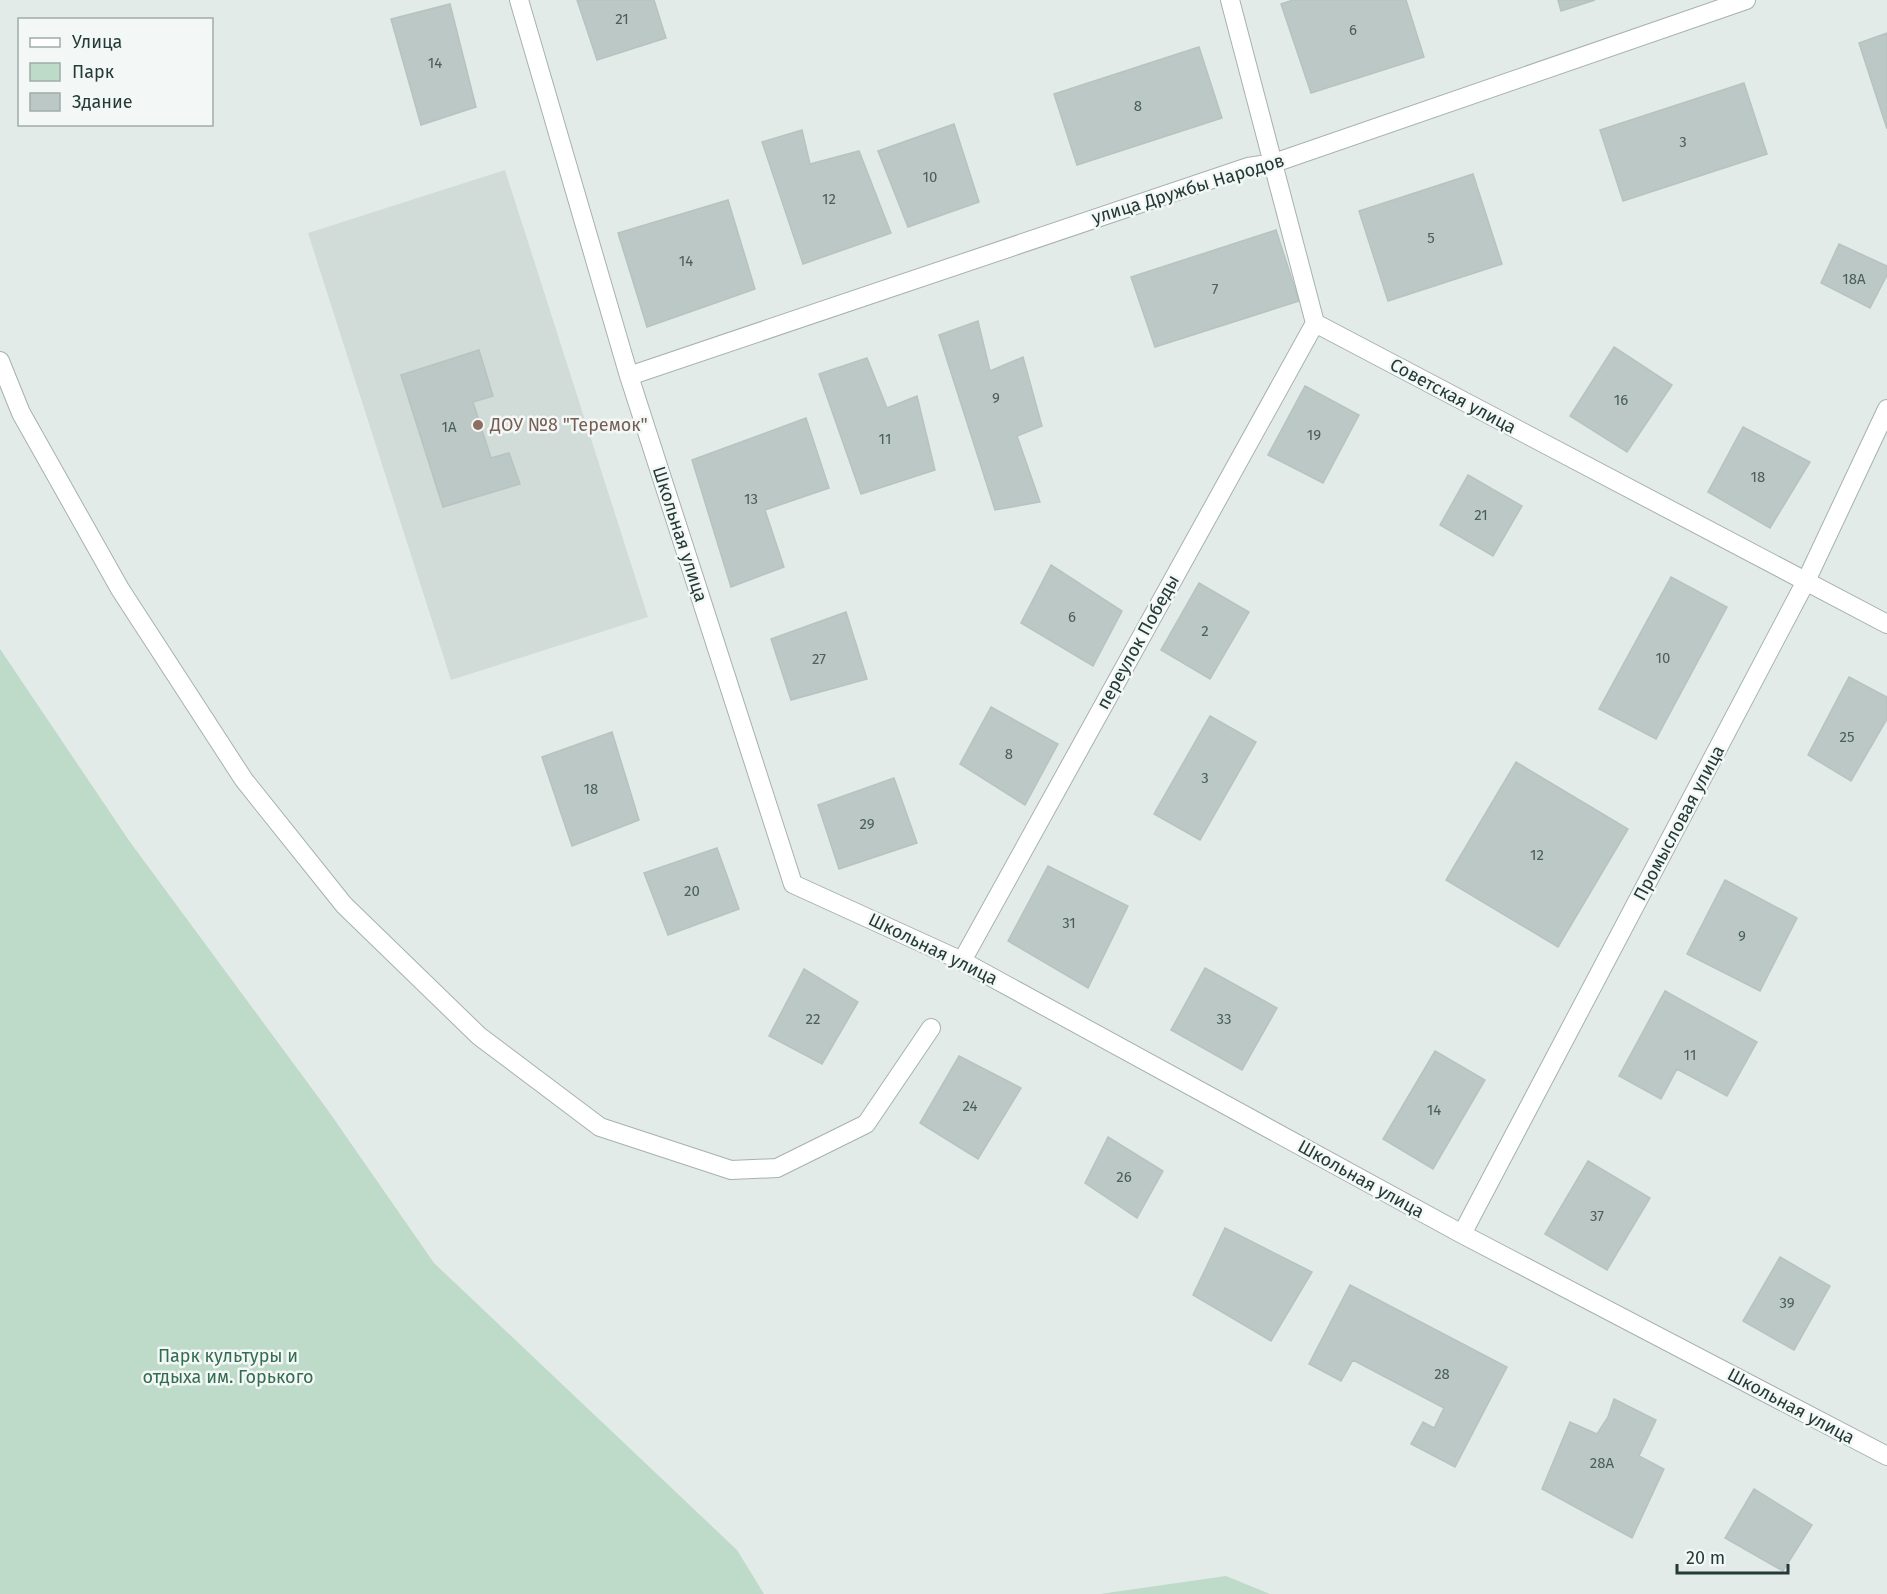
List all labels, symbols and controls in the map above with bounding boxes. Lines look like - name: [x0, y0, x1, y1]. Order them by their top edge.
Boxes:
- house number: 21: [615, 10, 629, 28]
- legend: [18, 18, 213, 126]
- house number: 6: [1349, 21, 1357, 39]
- text: Улица: [72, 31, 122, 53]
- house number: 14: [428, 54, 442, 72]
- text: Парк: [72, 61, 115, 83]
- text: Здание: [72, 91, 133, 113]
- house number: 8: [1134, 97, 1142, 115]
- house number: 3: [1679, 133, 1687, 151]
- street label: улица Дружбы Народов: [1089, 149, 1287, 229]
- house number: 10: [923, 168, 937, 186]
- house number: 12: [822, 190, 836, 208]
- house number: 5: [1427, 229, 1435, 247]
- house number: 14: [679, 252, 693, 270]
- house number: 18А: [1842, 270, 1866, 288]
- house number: 7: [1212, 280, 1219, 298]
- street label: Советская улица: [1386, 354, 1520, 438]
- house number: 9: [992, 389, 1000, 407]
- house number: 16: [1614, 391, 1628, 409]
- place label: ДОУ №8 "Теремок": [489, 414, 648, 436]
- house number: 1А: [441, 418, 457, 436]
- marker: ДОУ №8 "Теремок": [471, 418, 485, 432]
- house number: 19: [1307, 426, 1321, 444]
- house number: 11: [879, 430, 891, 448]
- street label: Школьная улица: [648, 463, 712, 605]
- house number: 18: [1751, 468, 1765, 486]
- house number: 13: [744, 490, 758, 508]
- house number: 21: [1474, 506, 1488, 524]
- street label: переулок Победы: [1092, 571, 1184, 713]
- house number: 6: [1068, 608, 1076, 626]
- house number: 2: [1201, 622, 1209, 640]
- house number: 10: [1656, 649, 1670, 667]
- house number: 27: [812, 650, 826, 668]
- house number: 25: [1840, 728, 1854, 746]
- street label: Промысловая улица: [1629, 742, 1729, 904]
- house number: 8: [1005, 745, 1013, 763]
- house number: 3: [1201, 769, 1209, 787]
- house number: 18: [584, 780, 598, 798]
- house number: 29: [859, 815, 875, 833]
- house number: 12: [1530, 846, 1544, 864]
- house number: 20: [684, 882, 700, 900]
- street label: Школьная улица: [865, 908, 1001, 990]
- house number: 31: [1062, 914, 1076, 932]
- house number: 9: [1738, 927, 1746, 945]
- house number: 22: [806, 1010, 820, 1028]
- house number: 33: [1217, 1010, 1231, 1028]
- house number: 11: [1684, 1046, 1696, 1064]
- house number: 24: [962, 1097, 978, 1115]
- house number: 14: [1427, 1101, 1441, 1119]
- street label: Школьная улица: [1294, 1135, 1428, 1223]
- house number: 26: [1116, 1168, 1132, 1186]
- house number: 37: [1590, 1207, 1604, 1225]
- house number: 39: [1779, 1294, 1795, 1312]
- park label: Парк культуры и отдыха им. Горького: [143, 1345, 313, 1388]
- street label: Школьная улица: [1724, 1363, 1858, 1449]
- house number: 28: [1434, 1365, 1450, 1383]
- house number: 28А: [1590, 1454, 1615, 1472]
- scale bar: [1677, 1537, 1788, 1575]
- text: 20 m: [1686, 1547, 1725, 1569]

